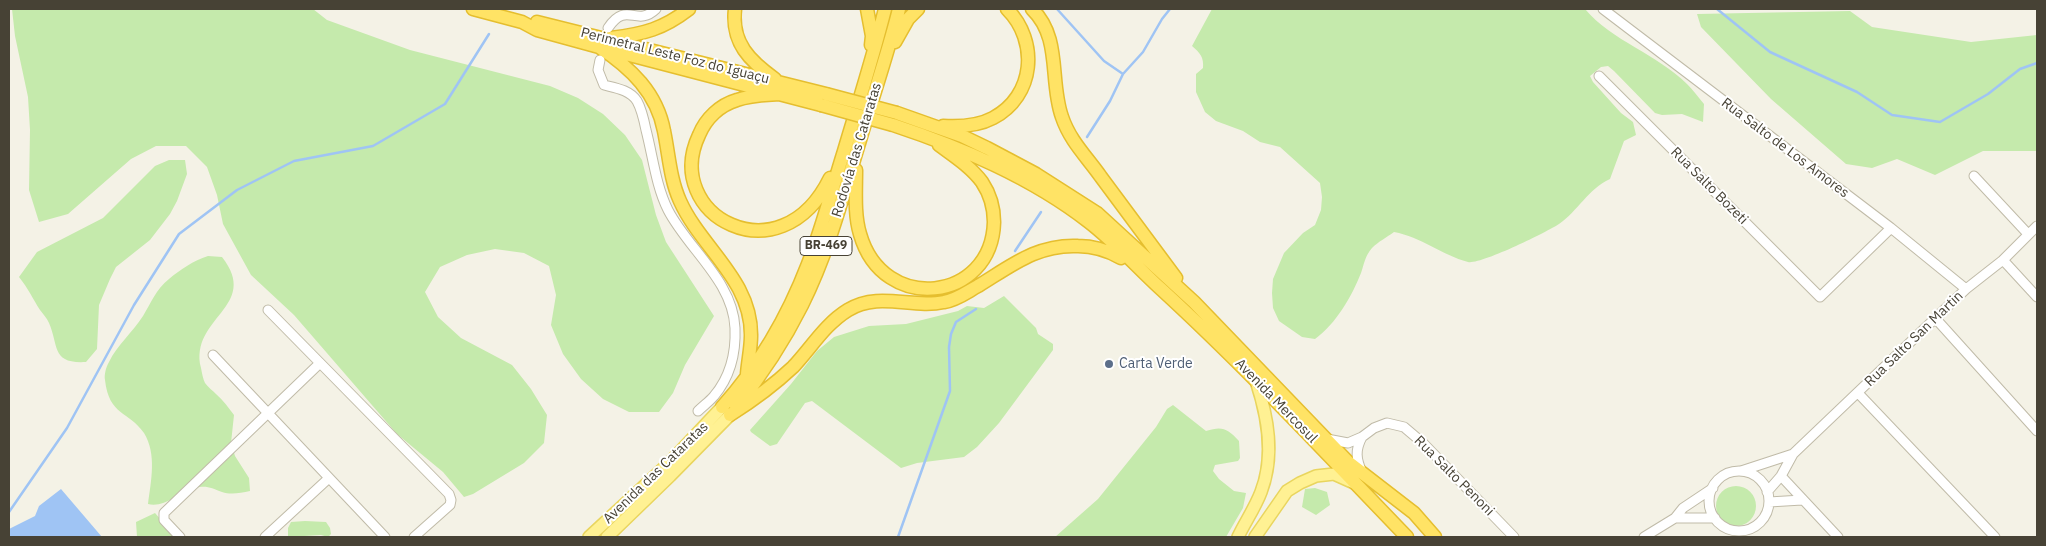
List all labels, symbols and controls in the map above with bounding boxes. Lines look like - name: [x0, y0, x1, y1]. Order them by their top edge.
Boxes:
- street label: Perimetral Leste Foz do Iguaçu: [579, 24, 771, 88]
- street label: Rodovía das Cataratas: [829, 81, 885, 219]
- street label: Rua Salto de Los Amores: [1718, 94, 1852, 202]
- street label: Rua Salto Bozeti: [1667, 144, 1751, 228]
- road number: BR-469: [800, 237, 852, 256]
- street label: Rua Salto San Martin: [1861, 288, 1967, 390]
- street label: Avenida Mercosul: [1231, 355, 1321, 447]
- place label: Carta Verde: [1119, 356, 1193, 372]
- marker: Carta Verde: [1103, 358, 1115, 370]
- street label: Avenida das Cataratas: [600, 418, 712, 528]
- street label: Rua Salto Penoni: [1411, 433, 1497, 519]

